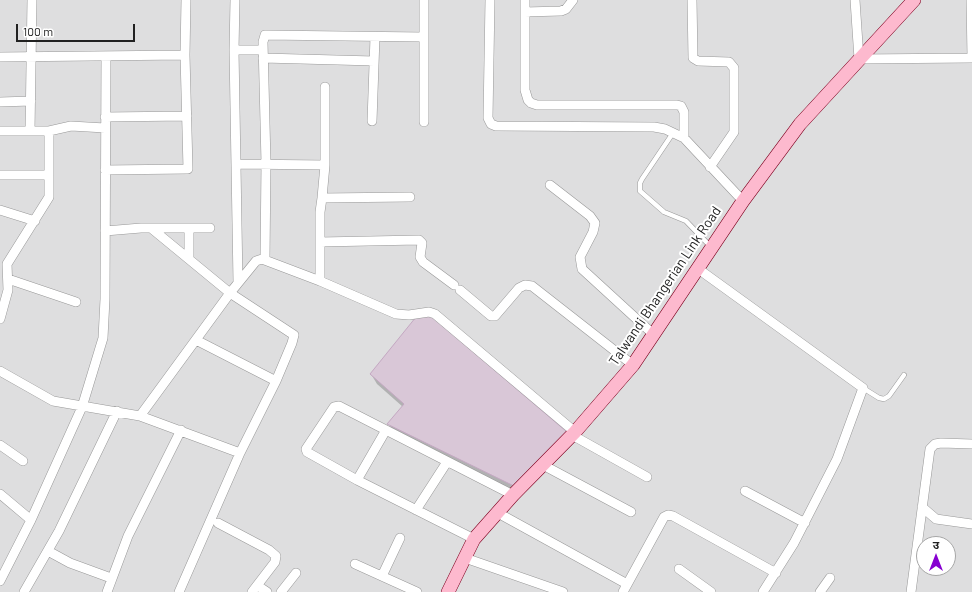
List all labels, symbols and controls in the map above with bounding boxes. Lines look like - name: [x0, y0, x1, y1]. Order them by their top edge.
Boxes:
- scale bar: [18, 16, 137, 42]
- text: 100 m: [23, 24, 53, 38]
- street label: Talwandi Bhangerian Link Road: [605, 203, 725, 369]
- north arrow: [916, 536, 956, 576]
- text: उ: [933, 538, 939, 551]

